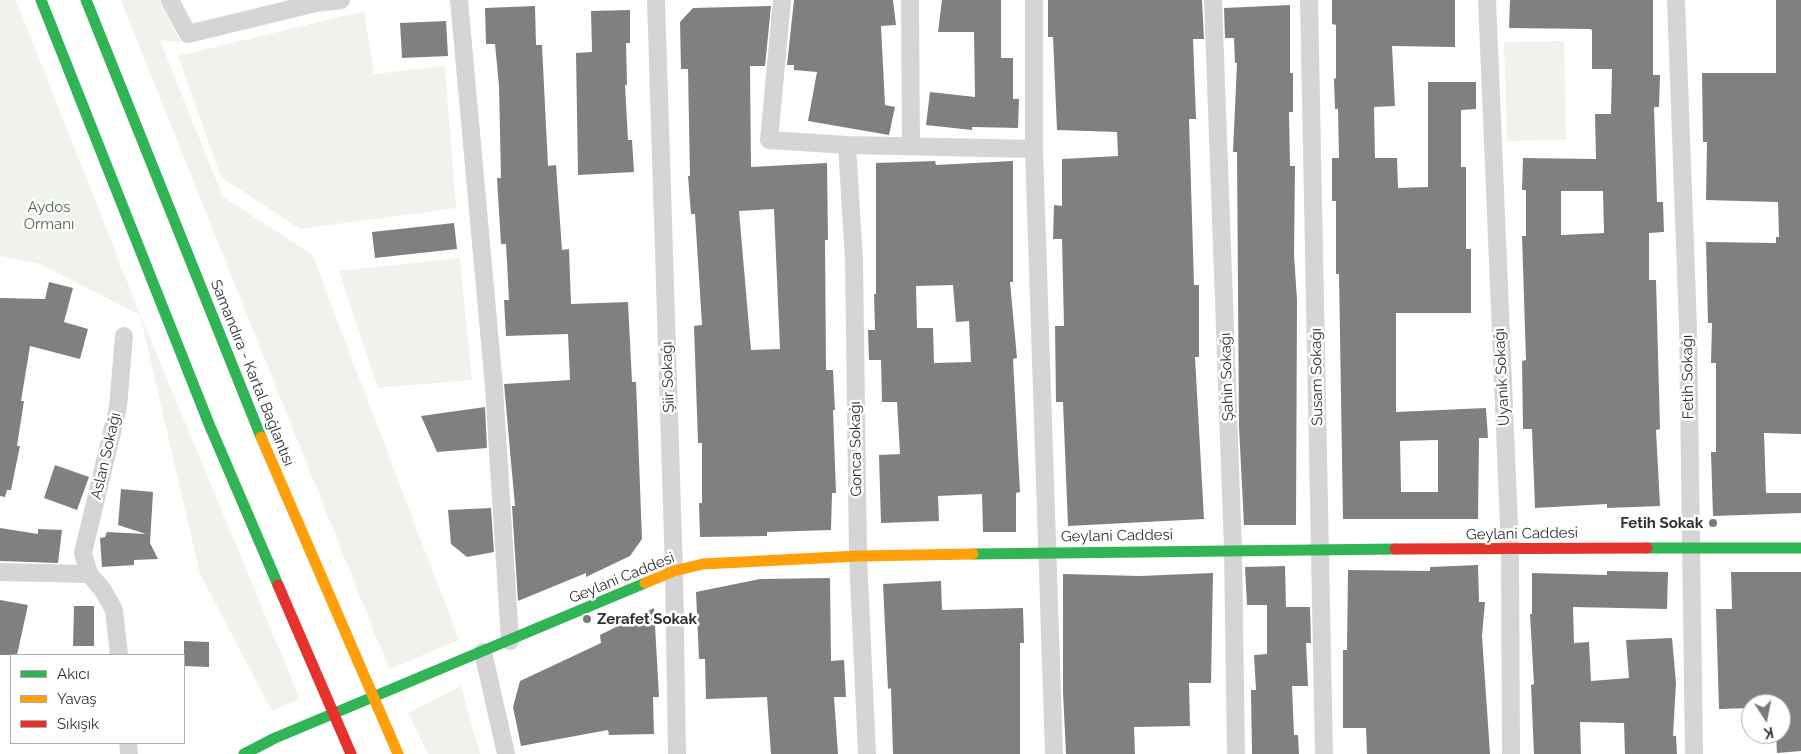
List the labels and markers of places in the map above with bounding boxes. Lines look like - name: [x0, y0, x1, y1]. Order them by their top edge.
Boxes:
- place label: Fetih Sokak: [1620, 514, 1703, 532]
- marker: Fetih Sokak: [1707, 517, 1719, 529]
- place label: Zerafet Sokak: [597, 610, 697, 628]
- marker: Zerafet Sokak: [581, 613, 593, 625]

